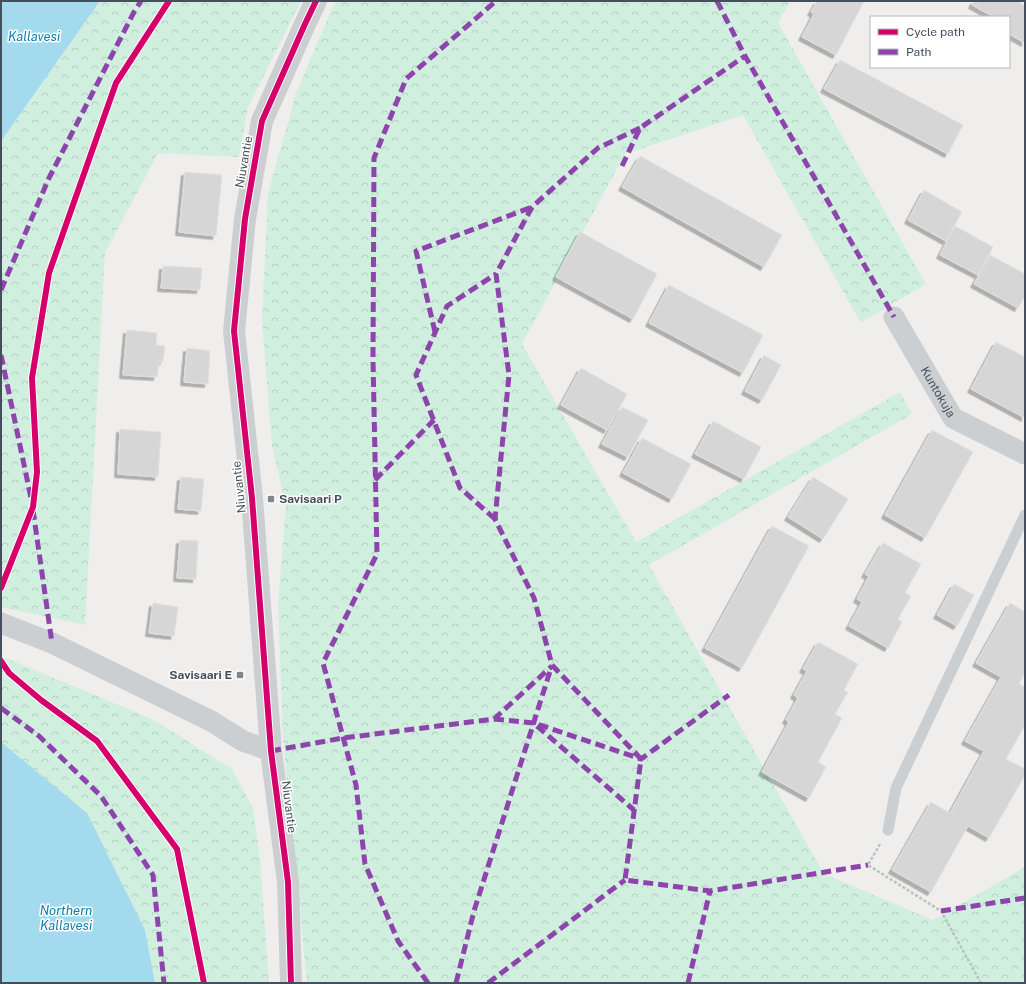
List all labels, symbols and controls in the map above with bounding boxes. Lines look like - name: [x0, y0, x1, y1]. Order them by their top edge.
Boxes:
- legend: [870, 16, 1010, 68]
- text: Cycle path: [906, 25, 965, 39]
- water label: Kallavesi: [8, 29, 61, 44]
- text: Path: [906, 45, 932, 59]
- street label: Niuvantie: [233, 135, 255, 189]
- street label: Kuntokuja: [918, 364, 958, 420]
- street label: Niuvantie: [229, 460, 249, 514]
- place label: Savisaari P: [279, 492, 342, 506]
- marker: Savisaari P: [266, 494, 276, 504]
- place label: Savisaari E: [169, 668, 232, 682]
- marker: Savisaari E: [235, 670, 245, 680]
- street label: Niuvantie: [279, 780, 299, 834]
- water label: Northern Kallavesi: [40, 903, 93, 933]

